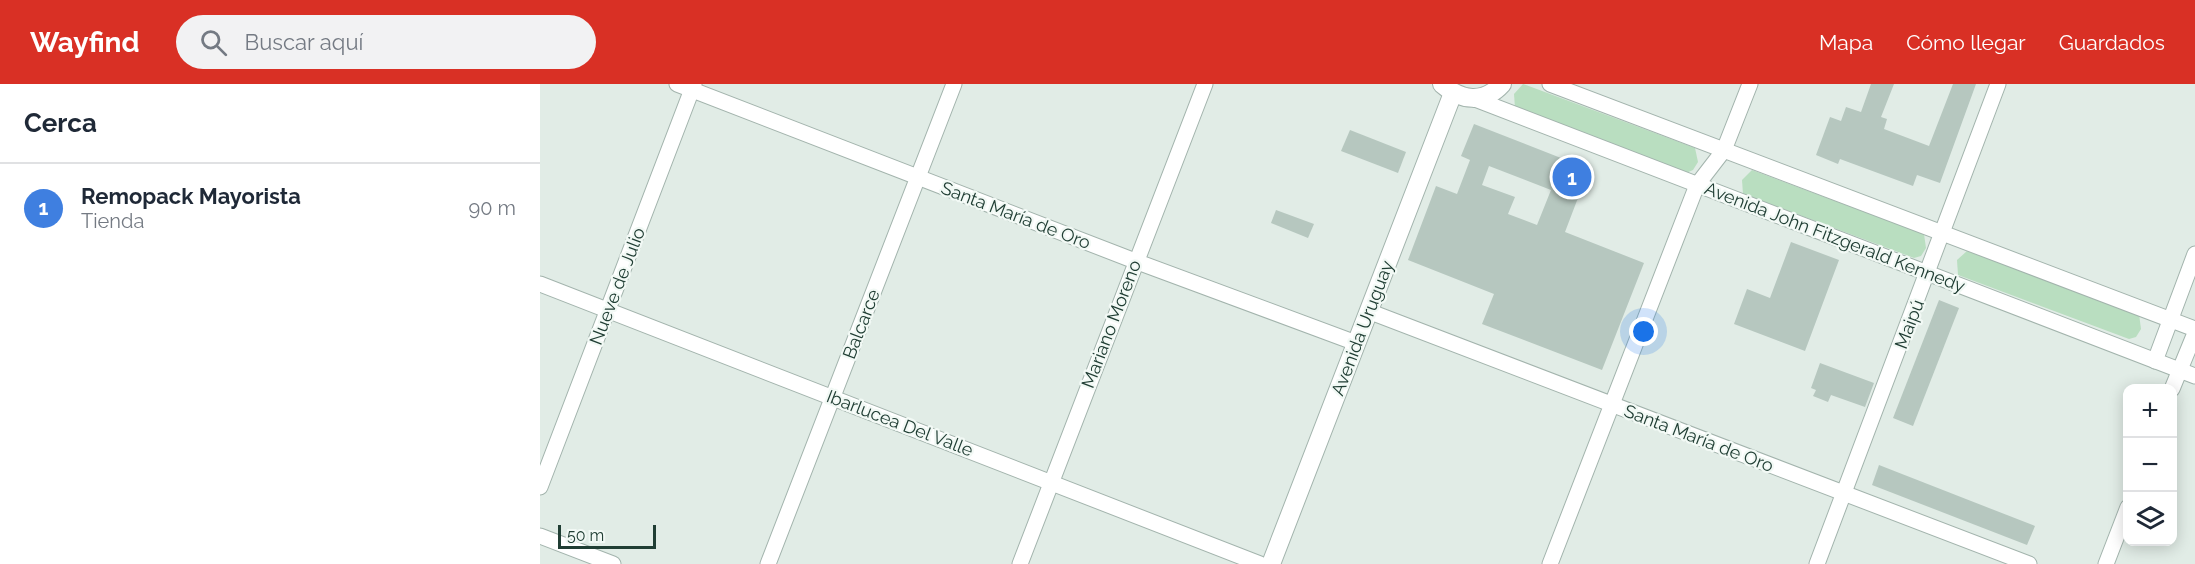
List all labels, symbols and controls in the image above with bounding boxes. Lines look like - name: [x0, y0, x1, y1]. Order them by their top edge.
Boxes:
- search box: [176, 15, 596, 69]
- text: Wayfind: [30, 26, 140, 59]
- icon: search: [197, 26, 230, 59]
- text: Buscar aquí: [245, 29, 363, 55]
- text: Mapa: [1819, 30, 1873, 55]
- text: Cómo llegar: [1906, 30, 2026, 55]
- text: Guardados: [2059, 30, 2165, 55]
- text: Cerca: [24, 108, 97, 138]
- pin: 1: [1552, 154, 1592, 200]
- street label: Santa María de Oro: [938, 177, 1094, 253]
- street label: Avenida John Fitzgerald Kennedy: [1702, 177, 1969, 297]
- text: Remopack Mayorista: [81, 183, 301, 209]
- text: 1: [39, 196, 48, 220]
- text: 90 m: [469, 196, 516, 220]
- text: Tienda: [81, 209, 144, 233]
- street label: Nueve de Julio: [585, 224, 649, 348]
- street label: Mariano Moreno: [1077, 257, 1145, 391]
- street label: Avenida Uruguay: [1327, 257, 1398, 399]
- street label: Balcarce: [838, 286, 884, 362]
- street label: Maipú: [1890, 296, 1928, 352]
- your location: [1629, 317, 1658, 346]
- map controls: [2123, 384, 2177, 546]
- button: +: [2123, 384, 2177, 438]
- street label: Ibarlucea Del Valle: [824, 385, 977, 461]
- street label: Santa María de Oro: [1621, 400, 1777, 476]
- button: −: [2123, 438, 2177, 492]
- button: layers: [2123, 492, 2177, 546]
- scale bar: [558, 522, 656, 550]
- text: 50 m: [567, 526, 604, 545]

